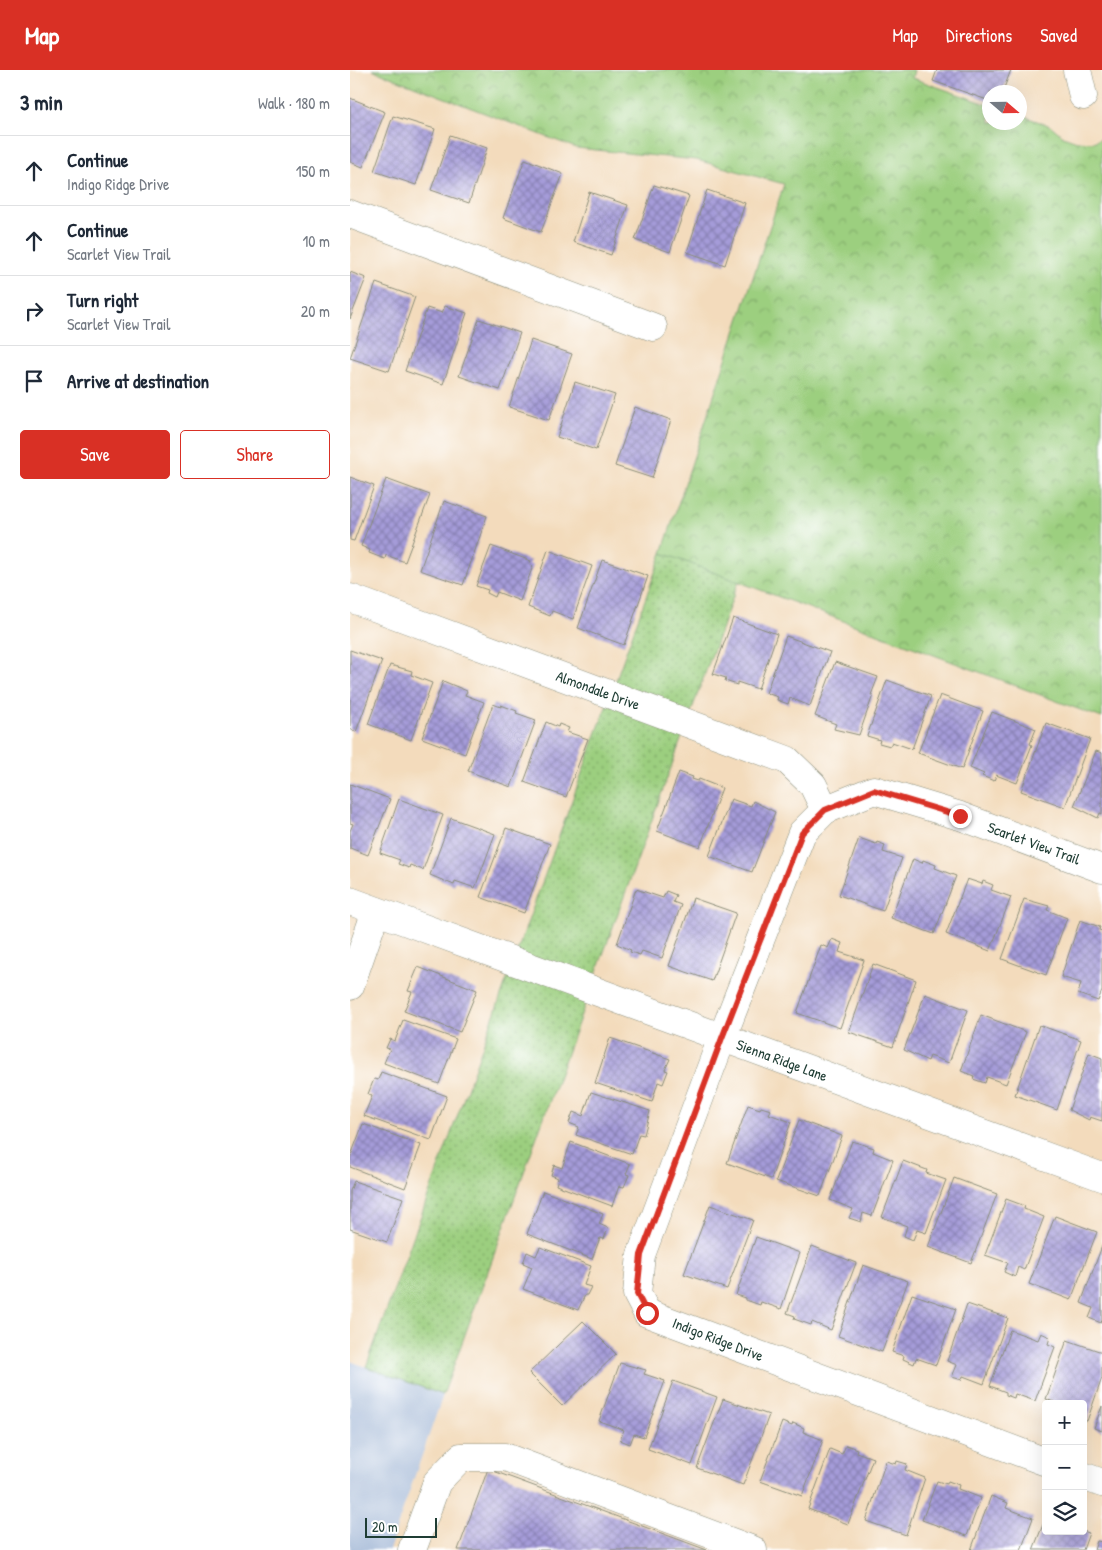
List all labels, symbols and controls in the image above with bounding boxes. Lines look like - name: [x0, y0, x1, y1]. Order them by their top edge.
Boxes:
- text: Map: [25, 19, 59, 51]
- text: Map: [893, 23, 918, 48]
- text: Directions: [946, 23, 1012, 48]
- text: Saved: [1040, 23, 1077, 48]
- north arrow: [982, 85, 1027, 130]
- text: 3 min: [20, 88, 63, 117]
- text: Walk · 180 m: [258, 92, 330, 114]
- text: Continue: [67, 147, 128, 173]
- icon: ahead: [20, 157, 48, 185]
- text: 150 m: [296, 160, 330, 182]
- text: Indigo Ridge Drive: [67, 173, 169, 195]
- text: Continue: [67, 217, 128, 243]
- icon: ahead: [20, 227, 48, 255]
- text: 10 m: [302, 230, 330, 252]
- text: Scarlet View Trail: [67, 243, 171, 265]
- text: Turn right: [67, 287, 138, 313]
- icon: right: [20, 297, 48, 325]
- text: 20 m: [301, 300, 330, 322]
- text: Scarlet View Trail: [67, 313, 171, 335]
- icon: arrive: [20, 367, 48, 395]
- text: Arrive at destination: [67, 368, 209, 394]
- button: Save: [20, 430, 170, 479]
- button: Share: [180, 430, 330, 479]
- street label: Almondale Drive: [553, 665, 643, 715]
- route end: [949, 805, 972, 828]
- street label: Scarlet View Trail: [985, 817, 1083, 869]
- street label: Sienna Ridge Lane: [734, 1034, 830, 1086]
- route start: [636, 1302, 659, 1325]
- street label: Indigo Ridge Drive: [669, 1312, 767, 1366]
- map controls: [1042, 1400, 1087, 1535]
- button: +: [1042, 1400, 1087, 1445]
- button: −: [1042, 1445, 1087, 1490]
- button: layers: [1042, 1490, 1087, 1535]
- scale bar: [365, 1515, 438, 1538]
- text: 20 m: [372, 1517, 398, 1536]

